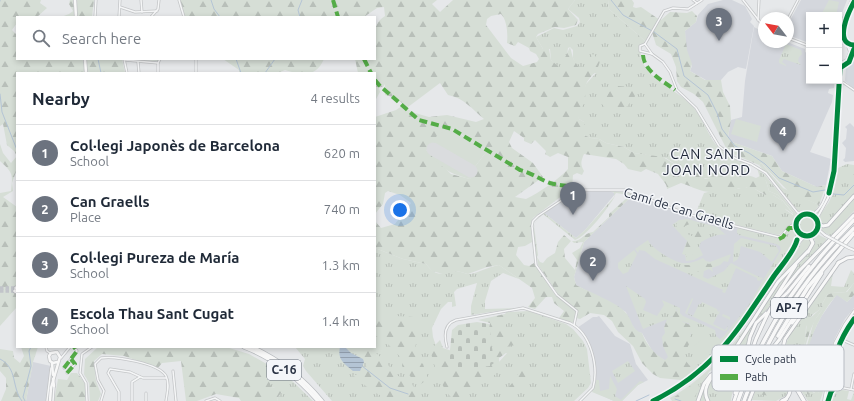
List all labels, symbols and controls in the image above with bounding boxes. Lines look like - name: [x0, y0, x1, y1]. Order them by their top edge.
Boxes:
- pin: 3: [706, 8, 732, 41]
- north arrow: [758, 12, 794, 48]
- map controls: [806, 12, 842, 84]
- button: +: [806, 12, 842, 48]
- search box: [16, 16, 376, 60]
- icon: search: [30, 27, 52, 49]
- text: Search here: [62, 30, 141, 47]
- button: −: [806, 48, 842, 84]
- text: Nearby: [32, 89, 90, 108]
- text: 4 results: [310, 91, 360, 105]
- pin: 4: [770, 118, 796, 151]
- text: Col·legi Japonès de Barcelona: [70, 137, 280, 154]
- text: 1: [41, 146, 49, 160]
- text: 620 m: [324, 146, 360, 160]
- district label: CAN SANT JOAN NORD: [663, 146, 751, 178]
- text: School: [70, 154, 109, 168]
- pin: 1: [560, 182, 586, 215]
- street label: Camí de Can Graells: [622, 185, 736, 232]
- text: Can Graells: [70, 193, 150, 210]
- your location: [390, 200, 410, 220]
- text: 2: [41, 202, 49, 216]
- text: 740 m: [324, 202, 360, 216]
- text: Place: [70, 210, 101, 224]
- pin: 2: [580, 248, 606, 281]
- text: Col·legi Pureza de María: [70, 249, 239, 266]
- text: 3: [41, 258, 49, 272]
- text: 1.3 km: [321, 258, 360, 272]
- text: School: [70, 266, 109, 280]
- road number: AP-7: [771, 298, 807, 318]
- text: Escola Thau Sant Cugat: [70, 305, 234, 322]
- text: 4: [41, 314, 49, 328]
- text: 1.4 km: [321, 314, 360, 328]
- text: School: [70, 322, 109, 336]
- legend: [712, 345, 844, 391]
- text: Cycle path: [745, 353, 796, 365]
- road number: C-16: [267, 360, 301, 380]
- text: Path: [745, 371, 768, 383]

